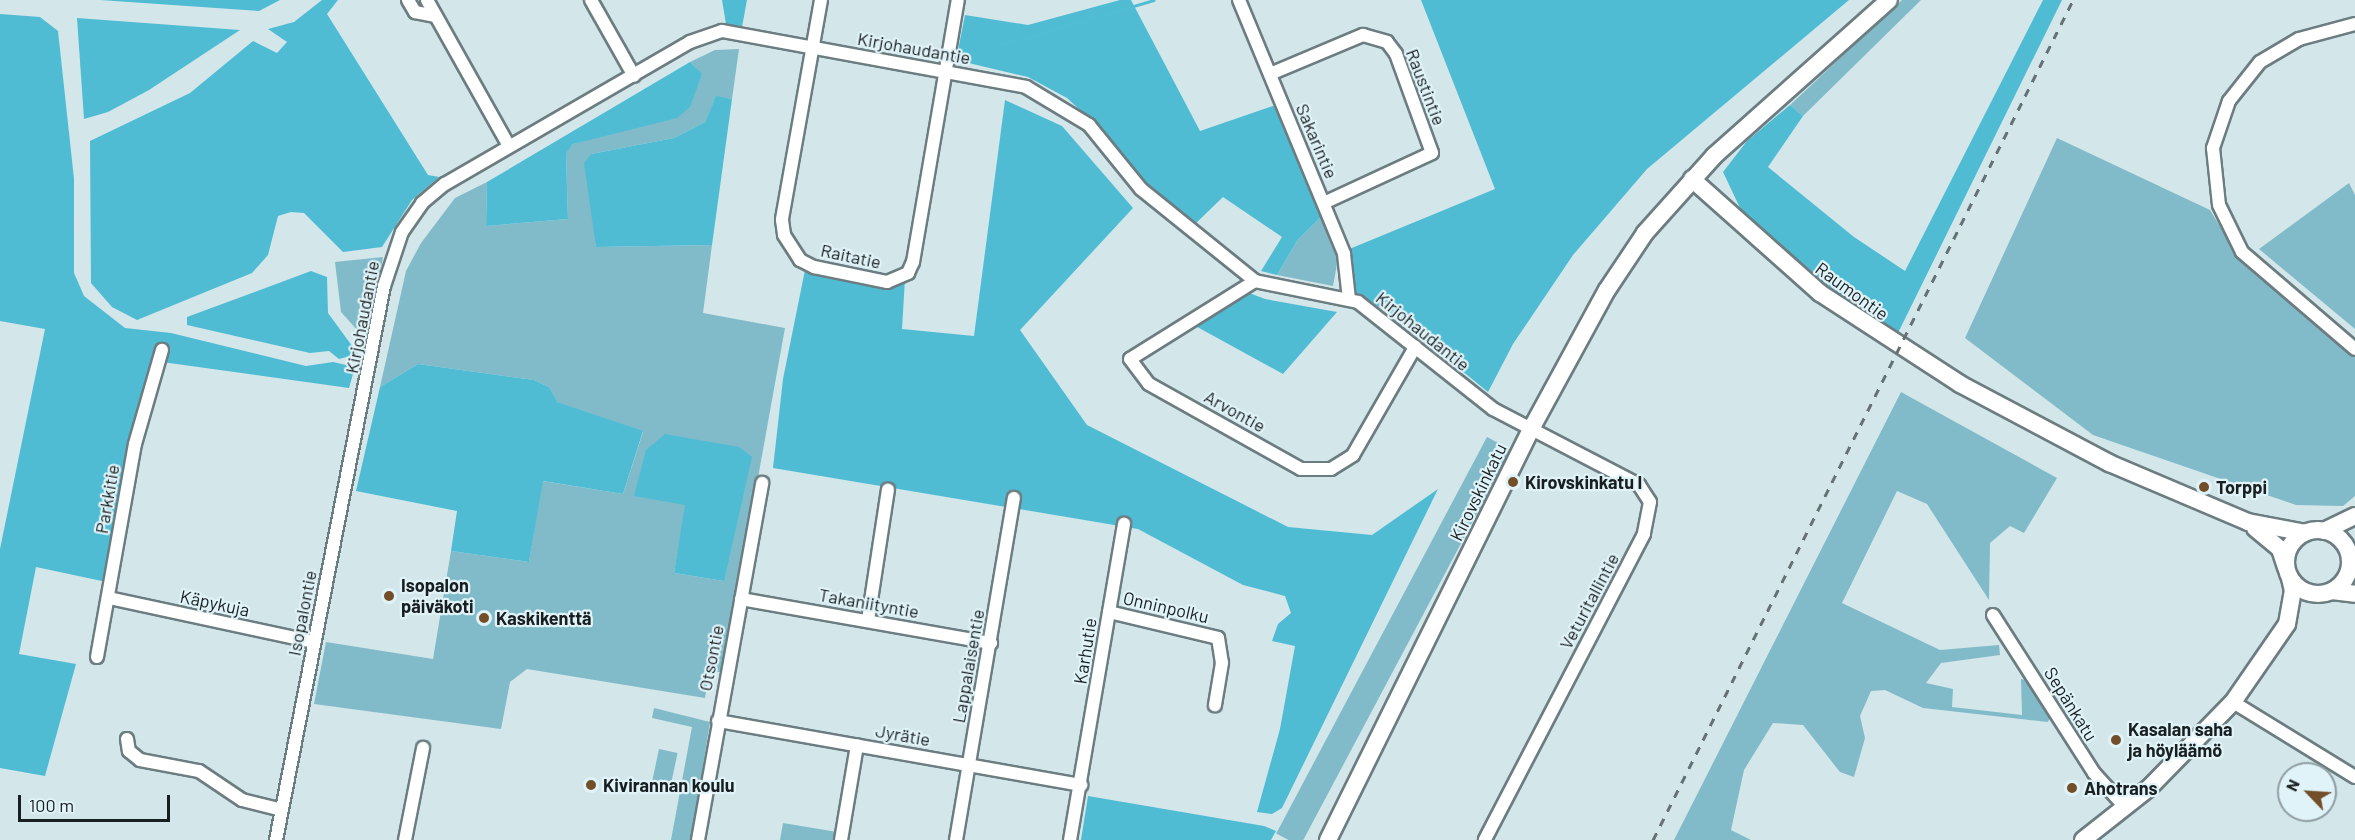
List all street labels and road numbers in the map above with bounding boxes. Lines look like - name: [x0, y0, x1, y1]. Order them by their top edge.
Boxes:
- street label: Kirjohaudantie: [856, 27, 972, 69]
- street label: Raustintie: [1402, 46, 1450, 128]
- street label: Sakarintie: [1292, 100, 1342, 182]
- street label: Raitatie: [819, 239, 883, 273]
- street label: Raumontie: [1811, 257, 1893, 325]
- street label: Kirjohaudantie: [340, 259, 384, 375]
- street label: Kirjohaudantie: [1372, 287, 1474, 375]
- street label: Arvontie: [1201, 385, 1269, 437]
- street label: Kirovskinkatu: [1445, 440, 1511, 544]
- street label: Parkkitie: [90, 463, 124, 535]
- street label: Veturitallintie: [1555, 549, 1623, 653]
- street label: Isopalontie: [283, 568, 321, 658]
- street label: Takaniityntie: [817, 584, 921, 622]
- street label: Käpykuja: [178, 585, 252, 621]
- street label: Onninpolku: [1121, 587, 1211, 627]
- street label: Lappalaisentie: [947, 607, 989, 725]
- street label: Karhutie: [1069, 616, 1101, 686]
- street label: Otsontie: [694, 623, 728, 693]
- street label: Sepänkatu: [2040, 663, 2102, 745]
- street label: Jyrätie: [874, 720, 932, 750]

